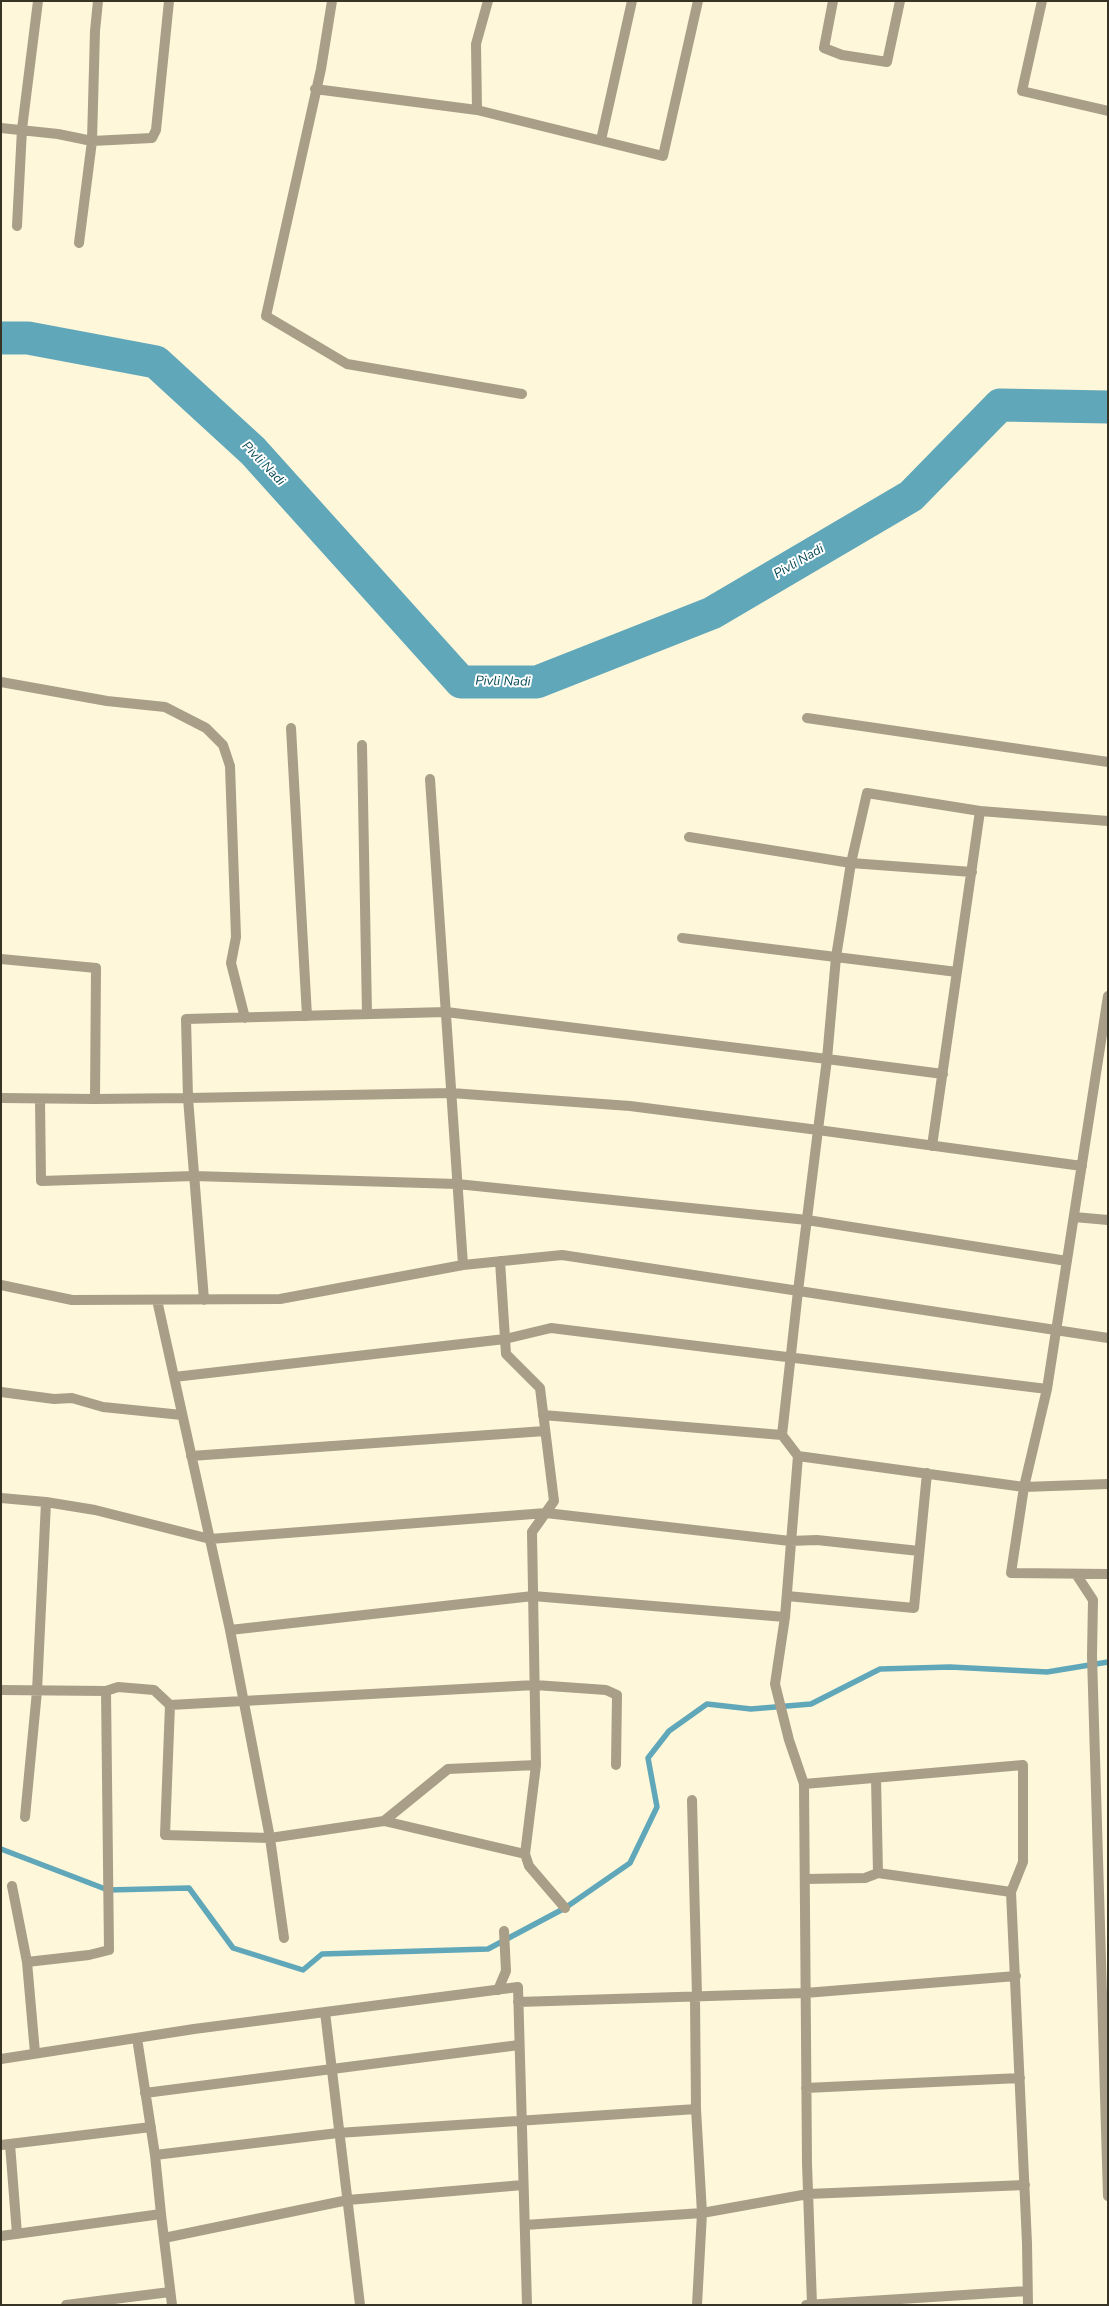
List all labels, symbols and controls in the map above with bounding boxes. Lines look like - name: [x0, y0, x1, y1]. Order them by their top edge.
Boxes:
- water label: Pivli Nadi: [238, 439, 288, 489]
- water label: Pivli Nadi: [771, 541, 827, 583]
- water label: Pivli Nadi: [475, 674, 531, 690]

